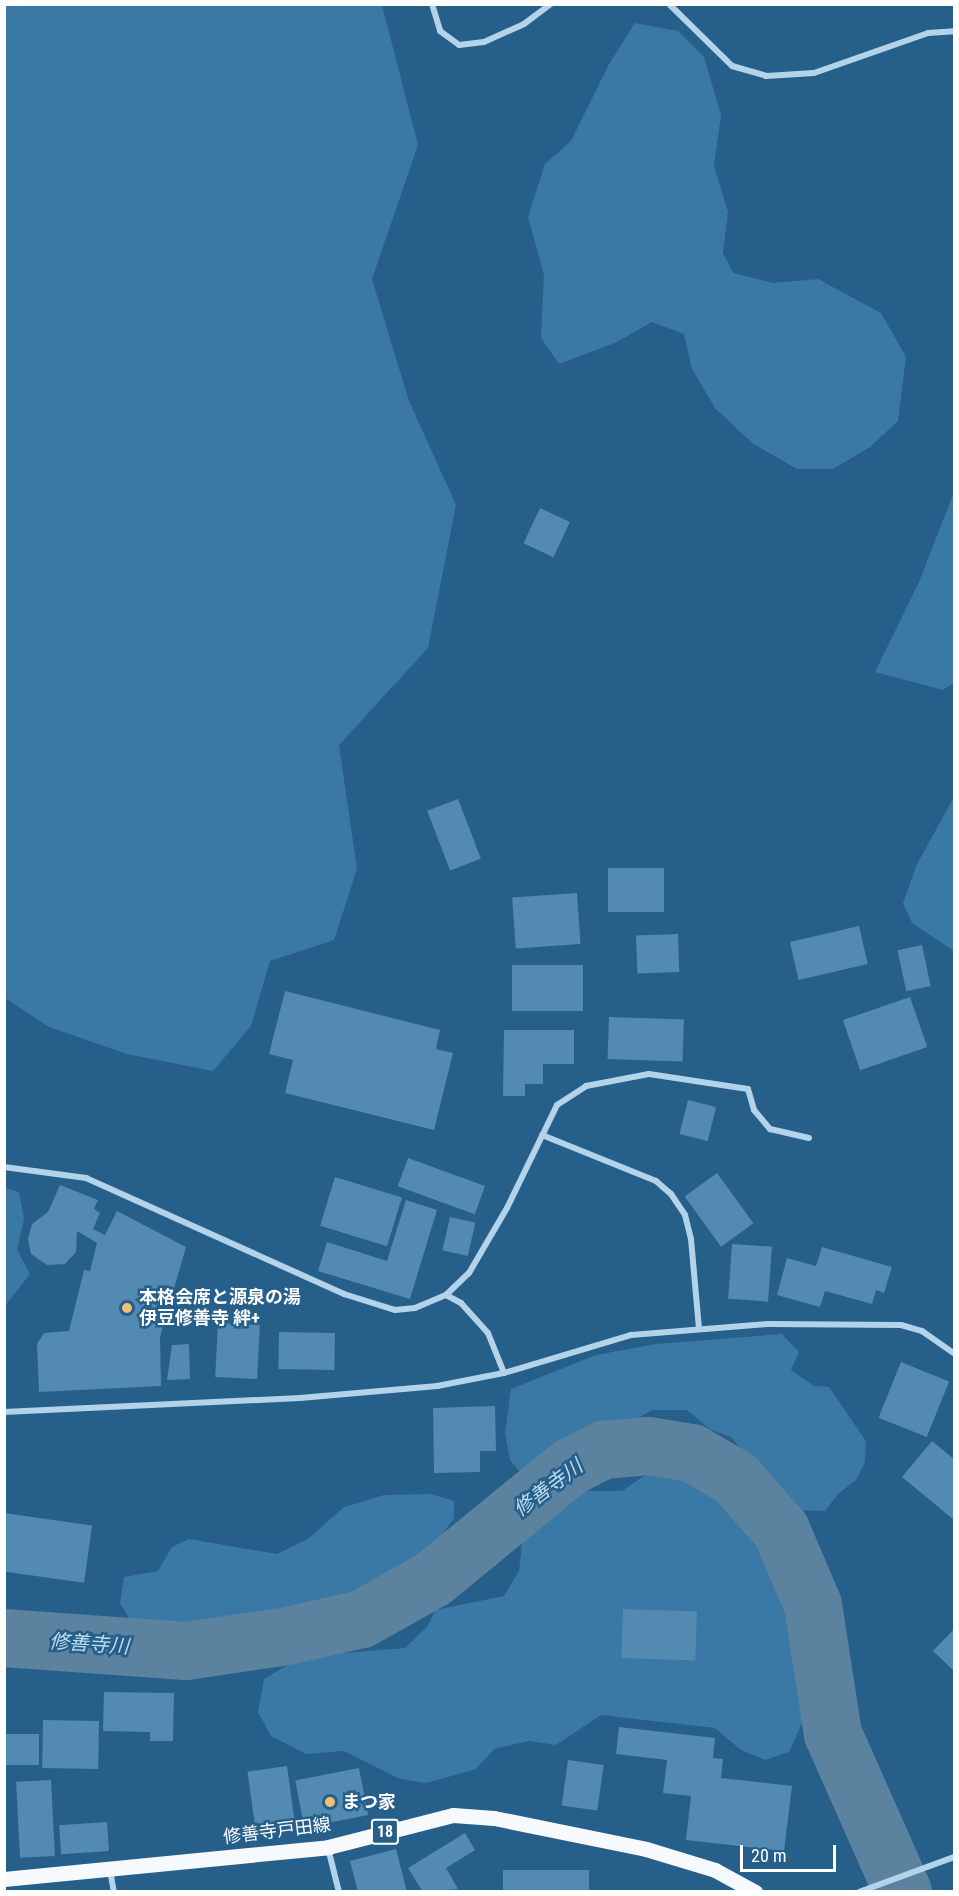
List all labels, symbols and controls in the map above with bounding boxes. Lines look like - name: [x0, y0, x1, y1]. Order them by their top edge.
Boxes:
- place label: 本格会席と源泉の湯 伊豆修善寺 絆+: [139, 1287, 301, 1330]
- marker: 本格会席と源泉の湯 伊豆修善寺 絆+: [120, 1301, 134, 1315]
- water label: 修善寺川: [509, 1454, 587, 1522]
- water label: 修善寺川: [48, 1629, 130, 1659]
- place label: まつ家: [342, 1791, 396, 1813]
- marker: まつ家: [323, 1795, 337, 1809]
- street label: 修善寺戸田線: [222, 1814, 332, 1848]
- road number: 18: [370, 1819, 400, 1845]
- scale bar: [743, 1833, 839, 1871]
- text: 20 m: [751, 1845, 786, 1866]

